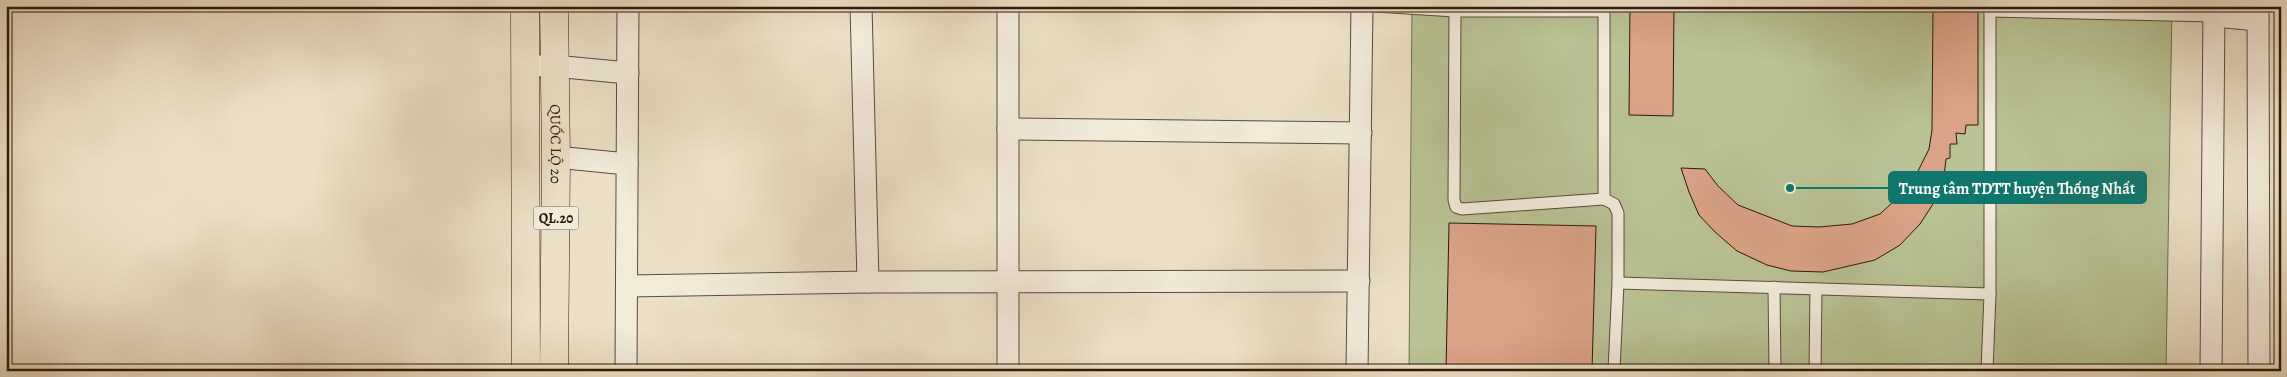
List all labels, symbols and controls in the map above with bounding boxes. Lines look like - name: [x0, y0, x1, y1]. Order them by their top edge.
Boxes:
- street label: QUỐC LỘ 20: [545, 104, 566, 184]
- callout: Trung tâm TDTT huyện Thống Nhất: [1889, 172, 2146, 203]
- text: Trung tâm TDTT huyện Thống Nhất: [1899, 178, 2136, 200]
- road number: QL.20: [534, 207, 578, 230]

